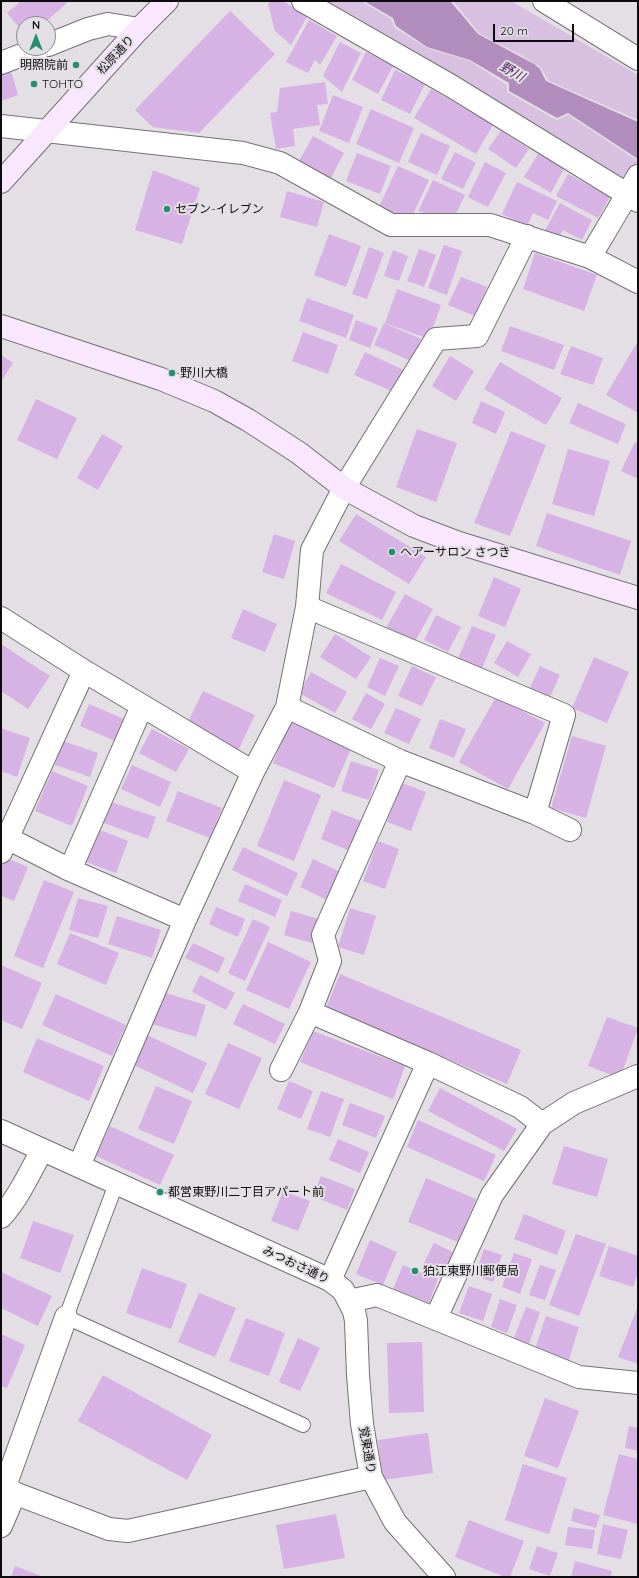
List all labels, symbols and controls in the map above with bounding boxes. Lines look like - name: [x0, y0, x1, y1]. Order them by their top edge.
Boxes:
- north arrow: [16, 16, 56, 56]
- scale bar: [495, 16, 576, 42]
- text: N: [32, 18, 40, 32]
- text: 20 m: [500, 23, 528, 38]
- street label: 松原通り: [94, 33, 138, 77]
- place label: 明照院前: [20, 58, 68, 72]
- water label: 野川: [497, 59, 527, 85]
- marker: 明照院前: [71, 60, 81, 70]
- place label: TOHTO: [42, 77, 83, 91]
- marker: TOHTO: [29, 79, 39, 89]
- place label: セブン-イレブン: [175, 202, 264, 216]
- marker: セブン-イレブン: [162, 204, 172, 214]
- place label: 野川大橋: [180, 366, 228, 380]
- marker: 野川大橋: [167, 368, 177, 378]
- place label: ヘアーサロン さつき: [400, 545, 511, 559]
- marker: ヘアーサロン さつき: [387, 547, 397, 557]
- place label: 都営東野川二丁目アパート前: [168, 1185, 324, 1199]
- marker: 都営東野川二丁目アパート前: [155, 1187, 165, 1197]
- street label: みつおさ通り: [260, 1243, 332, 1287]
- place label: 狛江東野川郵便局: [423, 1264, 519, 1278]
- marker: 狛江東野川郵便局: [410, 1266, 420, 1276]
- street label: 覚東通り: [356, 1425, 378, 1475]

